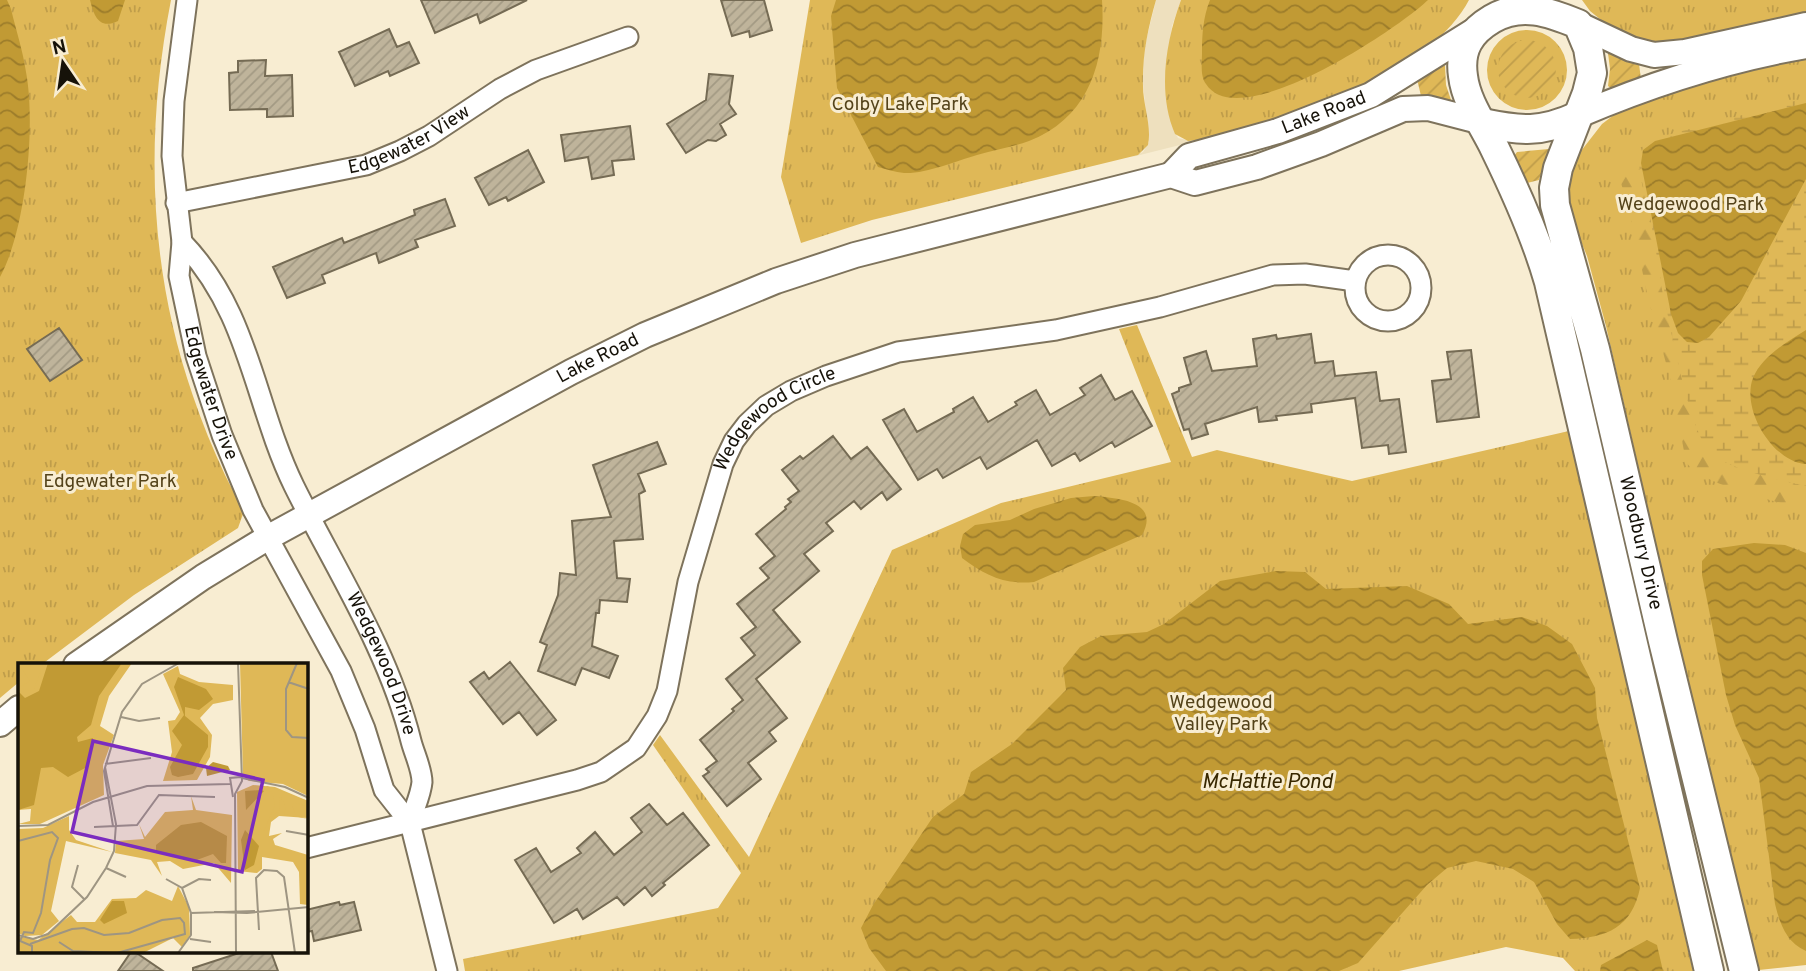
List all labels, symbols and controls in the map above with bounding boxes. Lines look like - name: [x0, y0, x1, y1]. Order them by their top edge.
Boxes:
- north arrow: [28, 28, 98, 98]
- text: N: [50, 35, 69, 62]
- street label: Lake Road: [1278, 86, 1370, 140]
- park label: Colby Lake Park: [831, 93, 969, 117]
- street label: Edgewater View: [346, 100, 475, 180]
- park label: Wedgewood Park: [1617, 193, 1765, 217]
- street label: Edgewater Drive: [178, 324, 243, 464]
- street label: Lake Road: [553, 328, 643, 389]
- street label: Wedgewood Circle: [709, 362, 839, 475]
- park label: Edgewater Park: [43, 470, 177, 494]
- street label: Woodbury Drive: [1613, 474, 1667, 612]
- street label: Wedgewood Drive: [340, 588, 421, 738]
- inset map: [18, 663, 308, 954]
- park label: Wedgewood Valley Park: [1169, 691, 1273, 737]
- water label: McHattie Pond: [1202, 769, 1334, 796]

